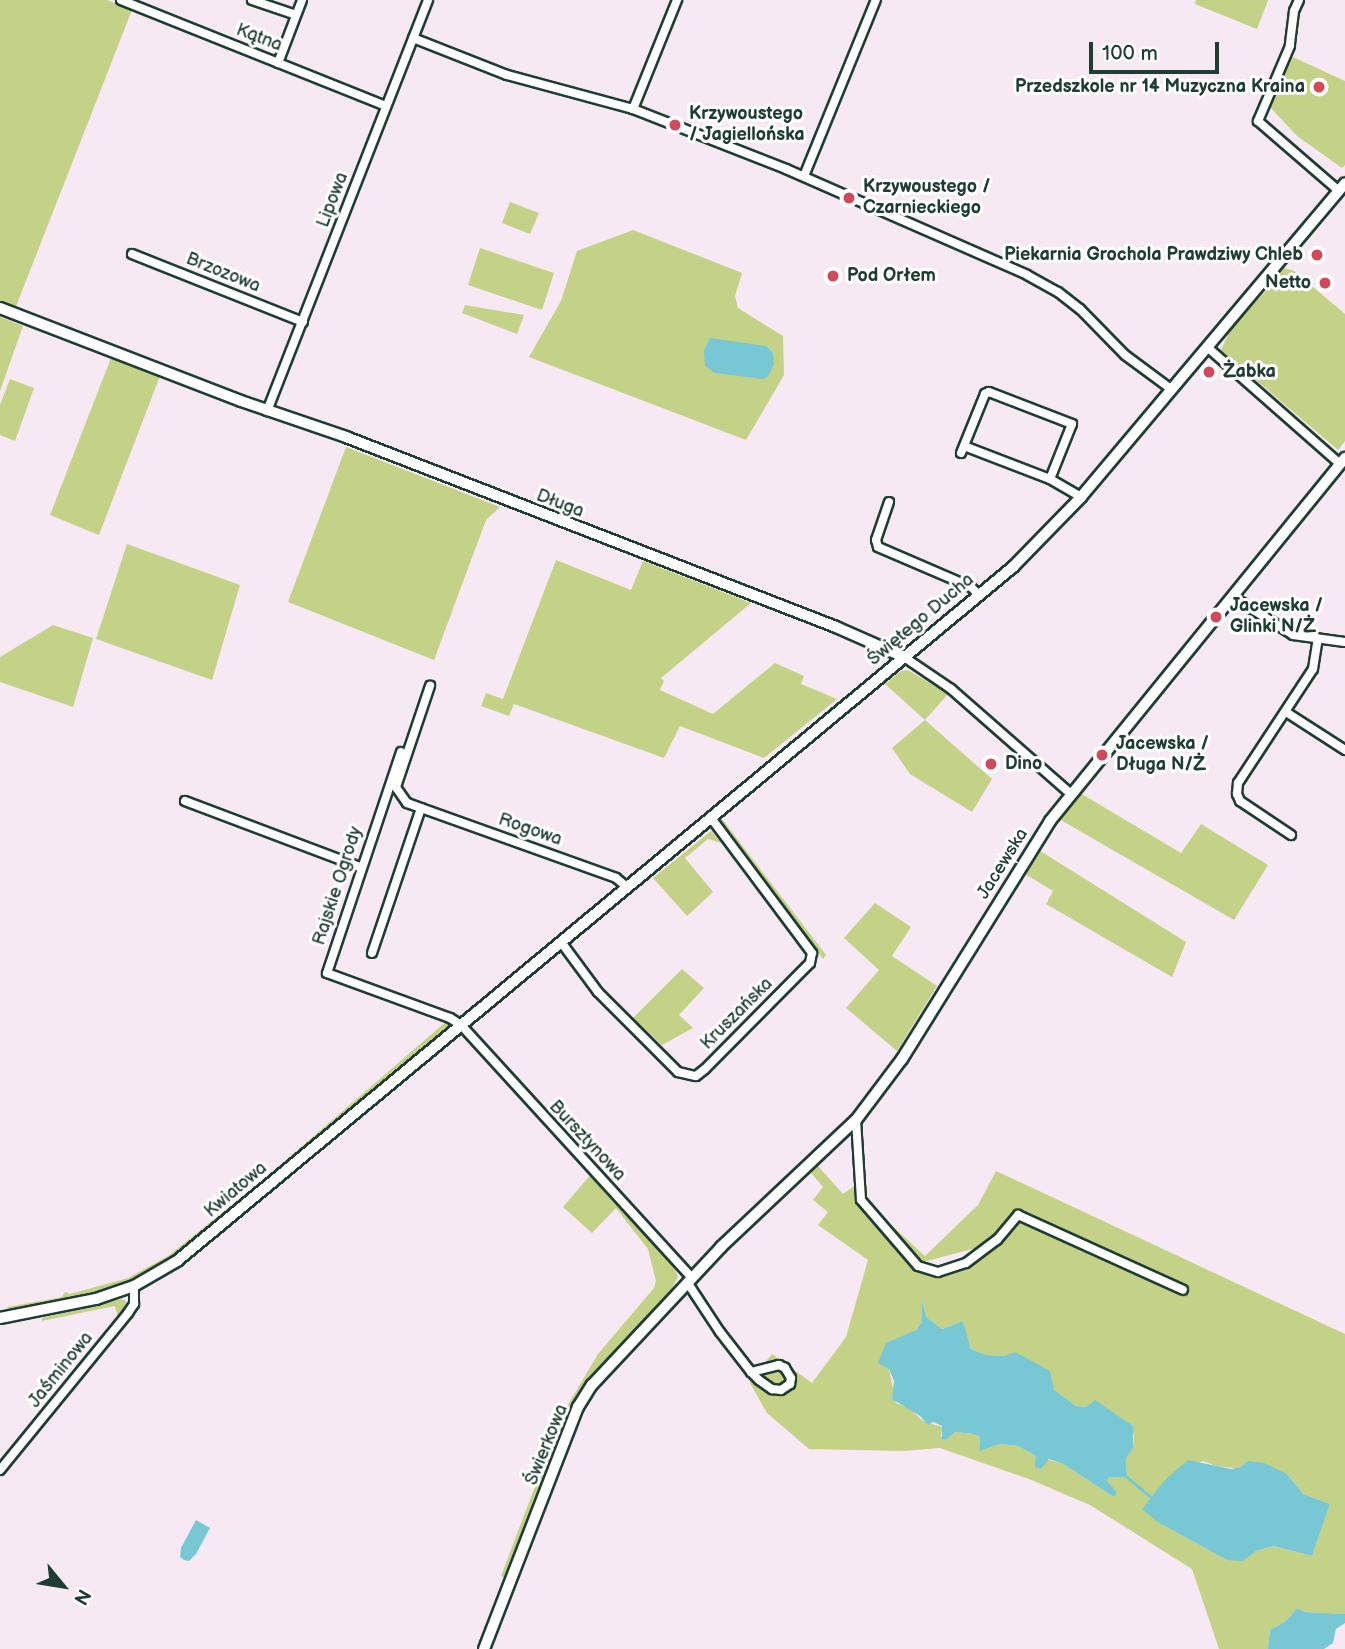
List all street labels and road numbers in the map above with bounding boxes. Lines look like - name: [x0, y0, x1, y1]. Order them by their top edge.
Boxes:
- street label: Kątna: [233, 19, 285, 57]
- street label: Lipowa: [313, 169, 353, 231]
- street label: Brzozowa: [183, 248, 263, 298]
- street label: Długa: [533, 485, 587, 523]
- street label: Świętego Ducha: [864, 569, 978, 671]
- street label: Rogowa: [495, 809, 565, 851]
- street label: Rajskie Ogrody: [309, 824, 367, 948]
- street label: Jacewska: [973, 825, 1033, 903]
- street label: Kruszańska: [696, 973, 778, 1055]
- street label: Bursztynowa: [544, 1096, 630, 1186]
- street label: Kwiatowa: [200, 1158, 272, 1222]
- street label: Jaśminowa: [24, 1328, 98, 1412]
- street label: Świerkowa: [521, 1401, 573, 1489]

